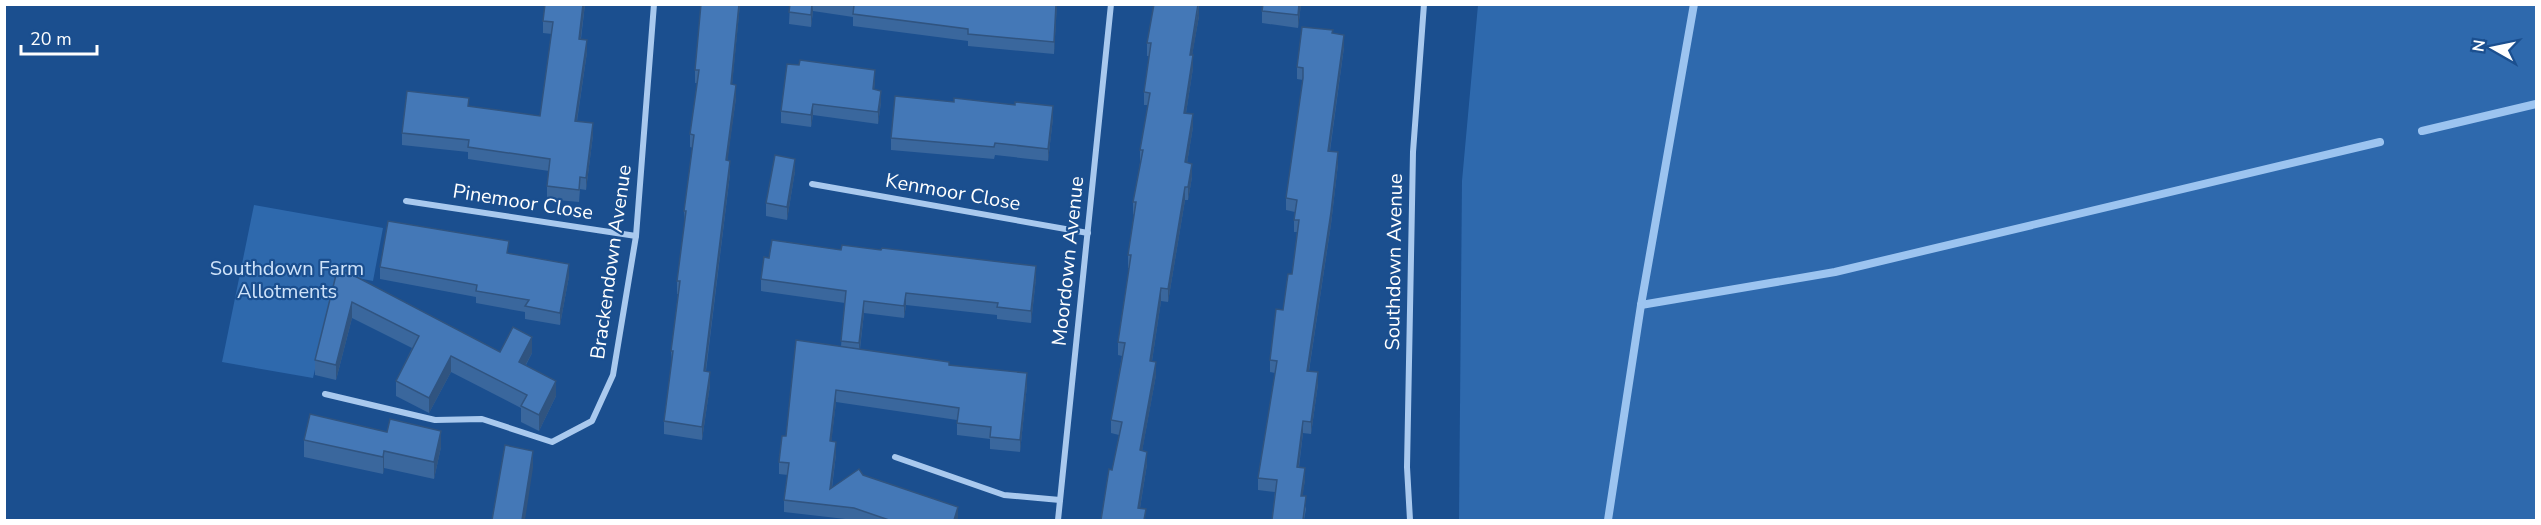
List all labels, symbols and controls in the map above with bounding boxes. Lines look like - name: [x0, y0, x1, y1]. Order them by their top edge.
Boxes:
- scale bar: [21, 18, 98, 56]
- north arrow: [2463, 18, 2523, 78]
- text: 20 m: [30, 27, 72, 51]
- text: N: [2467, 38, 2491, 53]
- street label: Brackendown Avenue: [584, 163, 638, 361]
- street label: Kenmoor Close: [883, 167, 1023, 217]
- street label: Southdown Avenue: [1379, 173, 1409, 351]
- street label: Moordown Avenue: [1046, 175, 1090, 347]
- street label: Pinemoor Close: [451, 178, 595, 226]
- park label: Southdown Farm Allotments: [210, 255, 364, 305]

